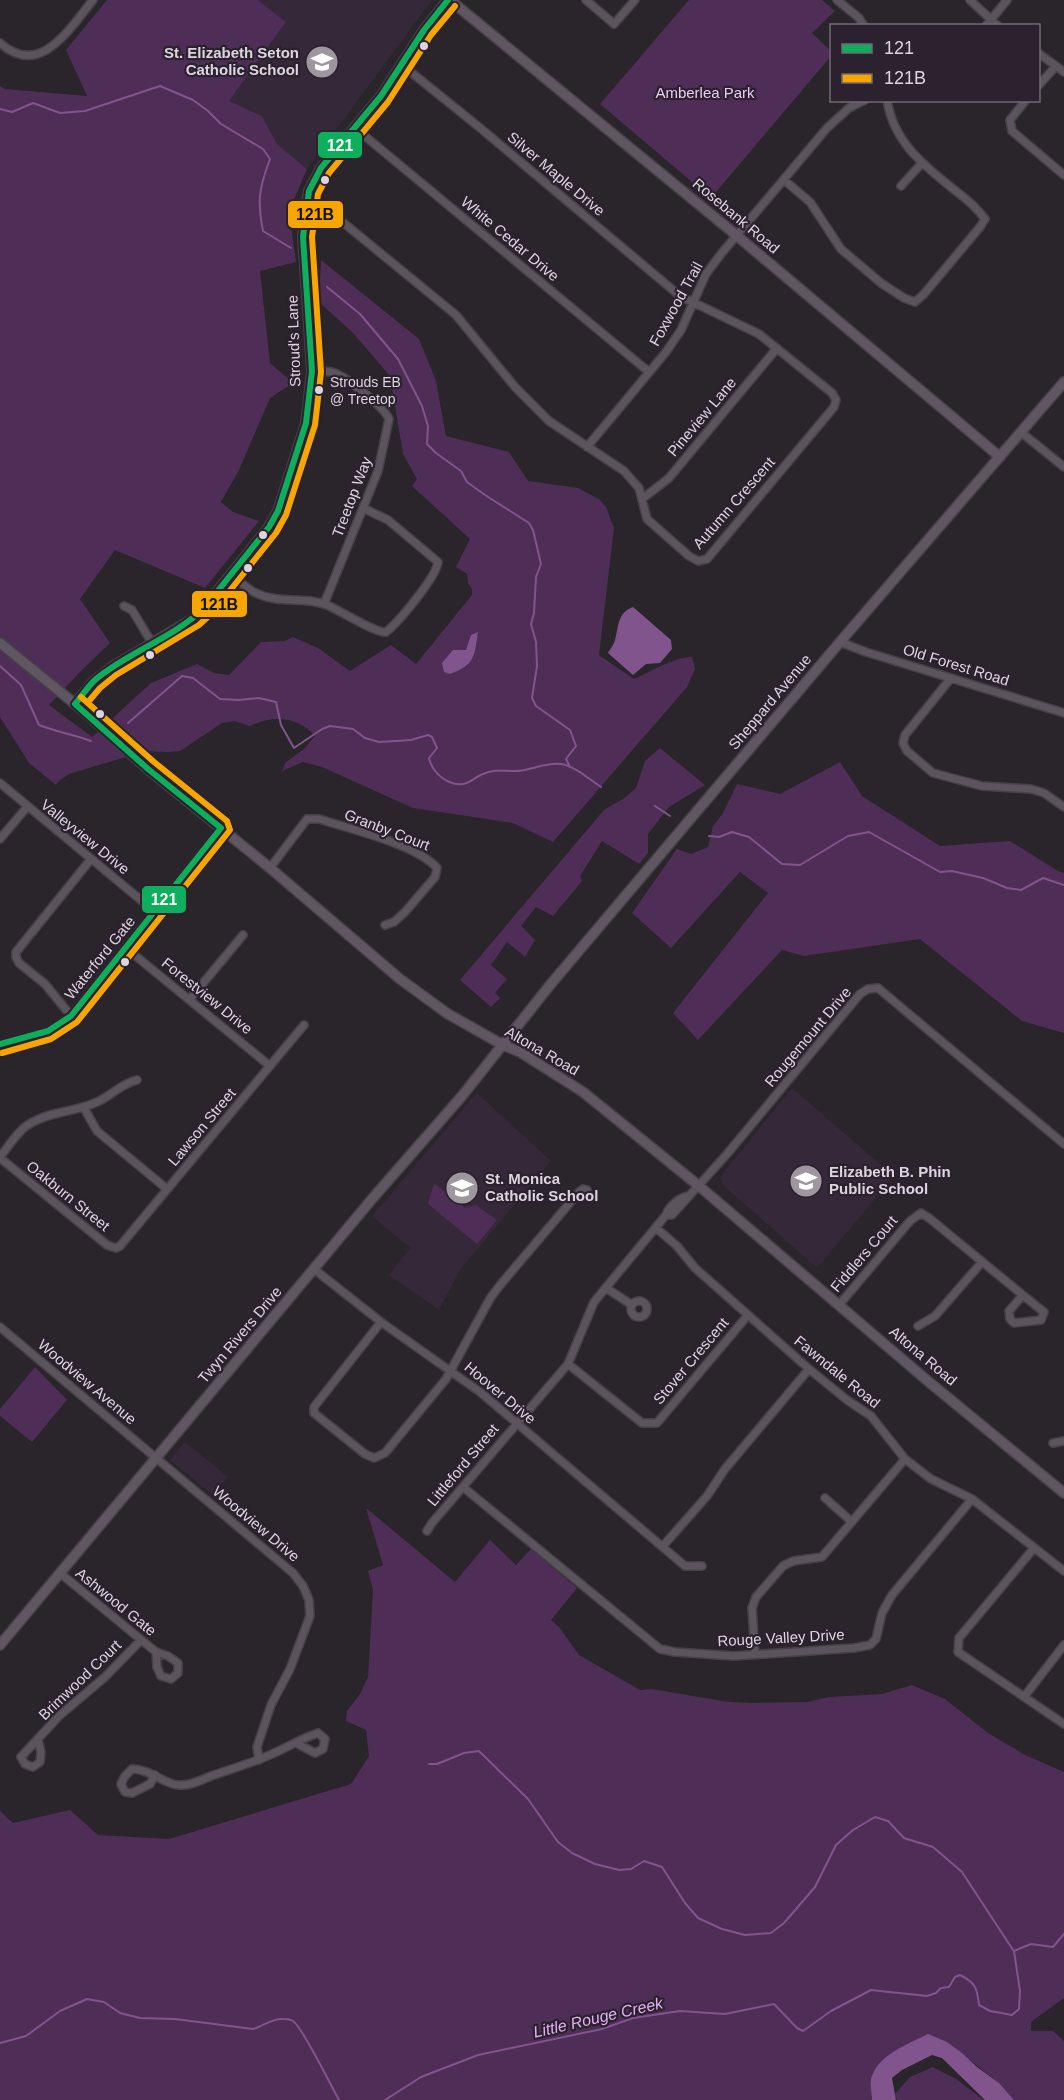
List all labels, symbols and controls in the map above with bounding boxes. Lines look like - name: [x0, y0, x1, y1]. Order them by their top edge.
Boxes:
- legend: [830, 24, 1040, 102]
- text: 121: [884, 38, 914, 58]
- unlabelled marker: [418, 40, 430, 52]
- place label: St. Elizabeth Seton Catholic School: [164, 44, 299, 78]
- school or university icon: St. Elizabeth Seton Catholic School: [304, 44, 340, 80]
- text: 121B: [884, 68, 926, 88]
- park label: Amberlea Park: [655, 84, 755, 101]
- street label: Silver Maple Drive: [504, 128, 608, 219]
- line badge: 121: [317, 131, 363, 159]
- text: 121: [327, 137, 353, 154]
- unlabelled marker: [319, 174, 331, 186]
- street label: Rosebank Road: [690, 175, 783, 257]
- street label: White Cedar Drive: [458, 193, 563, 285]
- line badge: 121B: [287, 200, 344, 229]
- text: 121B: [296, 206, 334, 223]
- street label: Foxwood Trail: [645, 259, 706, 349]
- street label: Stroud's Lane: [283, 295, 304, 387]
- place label: Strouds EB @ Treetop: [330, 374, 401, 407]
- street label: Pineview Lane: [664, 374, 739, 460]
- marker: Strouds EB @ Treetop: [313, 384, 325, 396]
- street label: Autumn Crescent: [689, 453, 779, 552]
- street label: Treetop Way: [328, 454, 375, 539]
- unlabelled marker: [257, 529, 269, 541]
- unlabelled marker: [242, 562, 254, 574]
- line badge: 121B: [191, 590, 248, 618]
- text: 121B: [200, 596, 238, 613]
- street label: Old Forest Road: [901, 640, 1011, 689]
- unlabelled marker: [144, 649, 156, 661]
- street label: Sheppard Avenue: [725, 651, 814, 753]
- unlabelled marker: [94, 708, 106, 720]
- street label: Valleyview Drive: [38, 796, 133, 877]
- street label: Granby Court: [342, 805, 433, 854]
- line badge: 121: [141, 885, 187, 914]
- text: 121: [151, 891, 177, 908]
- street label: Waterford Gate: [61, 913, 138, 1003]
- street label: Forestview Drive: [159, 954, 256, 1037]
- unlabelled marker: [119, 956, 131, 968]
- street label: Rougemount Drive: [761, 983, 854, 1090]
- street label: Altona Road: [502, 1023, 582, 1079]
- street label: Lawson Street: [164, 1084, 239, 1169]
- street label: Oakburn Street: [23, 1157, 114, 1235]
- school or university icon: Elizabeth B. Phin Public School: [788, 1163, 824, 1199]
- place label: Elizabeth B. Phin Public School: [829, 1163, 951, 1197]
- school or university icon: St. Monica Catholic School: [444, 1170, 480, 1206]
- place label: St. Monica Catholic School: [485, 1170, 598, 1204]
- street label: Fiddlers Court: [827, 1212, 901, 1295]
- street label: Twyn Rivers Drive: [194, 1283, 285, 1386]
- street label: Stover Crescent: [650, 1313, 732, 1407]
- street label: Altona Road: [886, 1323, 960, 1389]
- street label: Fawndale Road: [791, 1332, 883, 1411]
- street label: Woodview Avenue: [35, 1336, 140, 1428]
- street label: Hoover Drive: [461, 1358, 539, 1427]
- street label: Littleford Street: [423, 1420, 502, 1509]
- street label: Woodview Drive: [209, 1482, 303, 1565]
- street label: Ashwood Gate: [73, 1564, 160, 1639]
- street label: Rouge Valley Drive: [717, 1626, 845, 1649]
- street label: Brimwood Court: [35, 1636, 125, 1723]
- water label: Little Rouge Creek: [532, 1994, 666, 2041]

